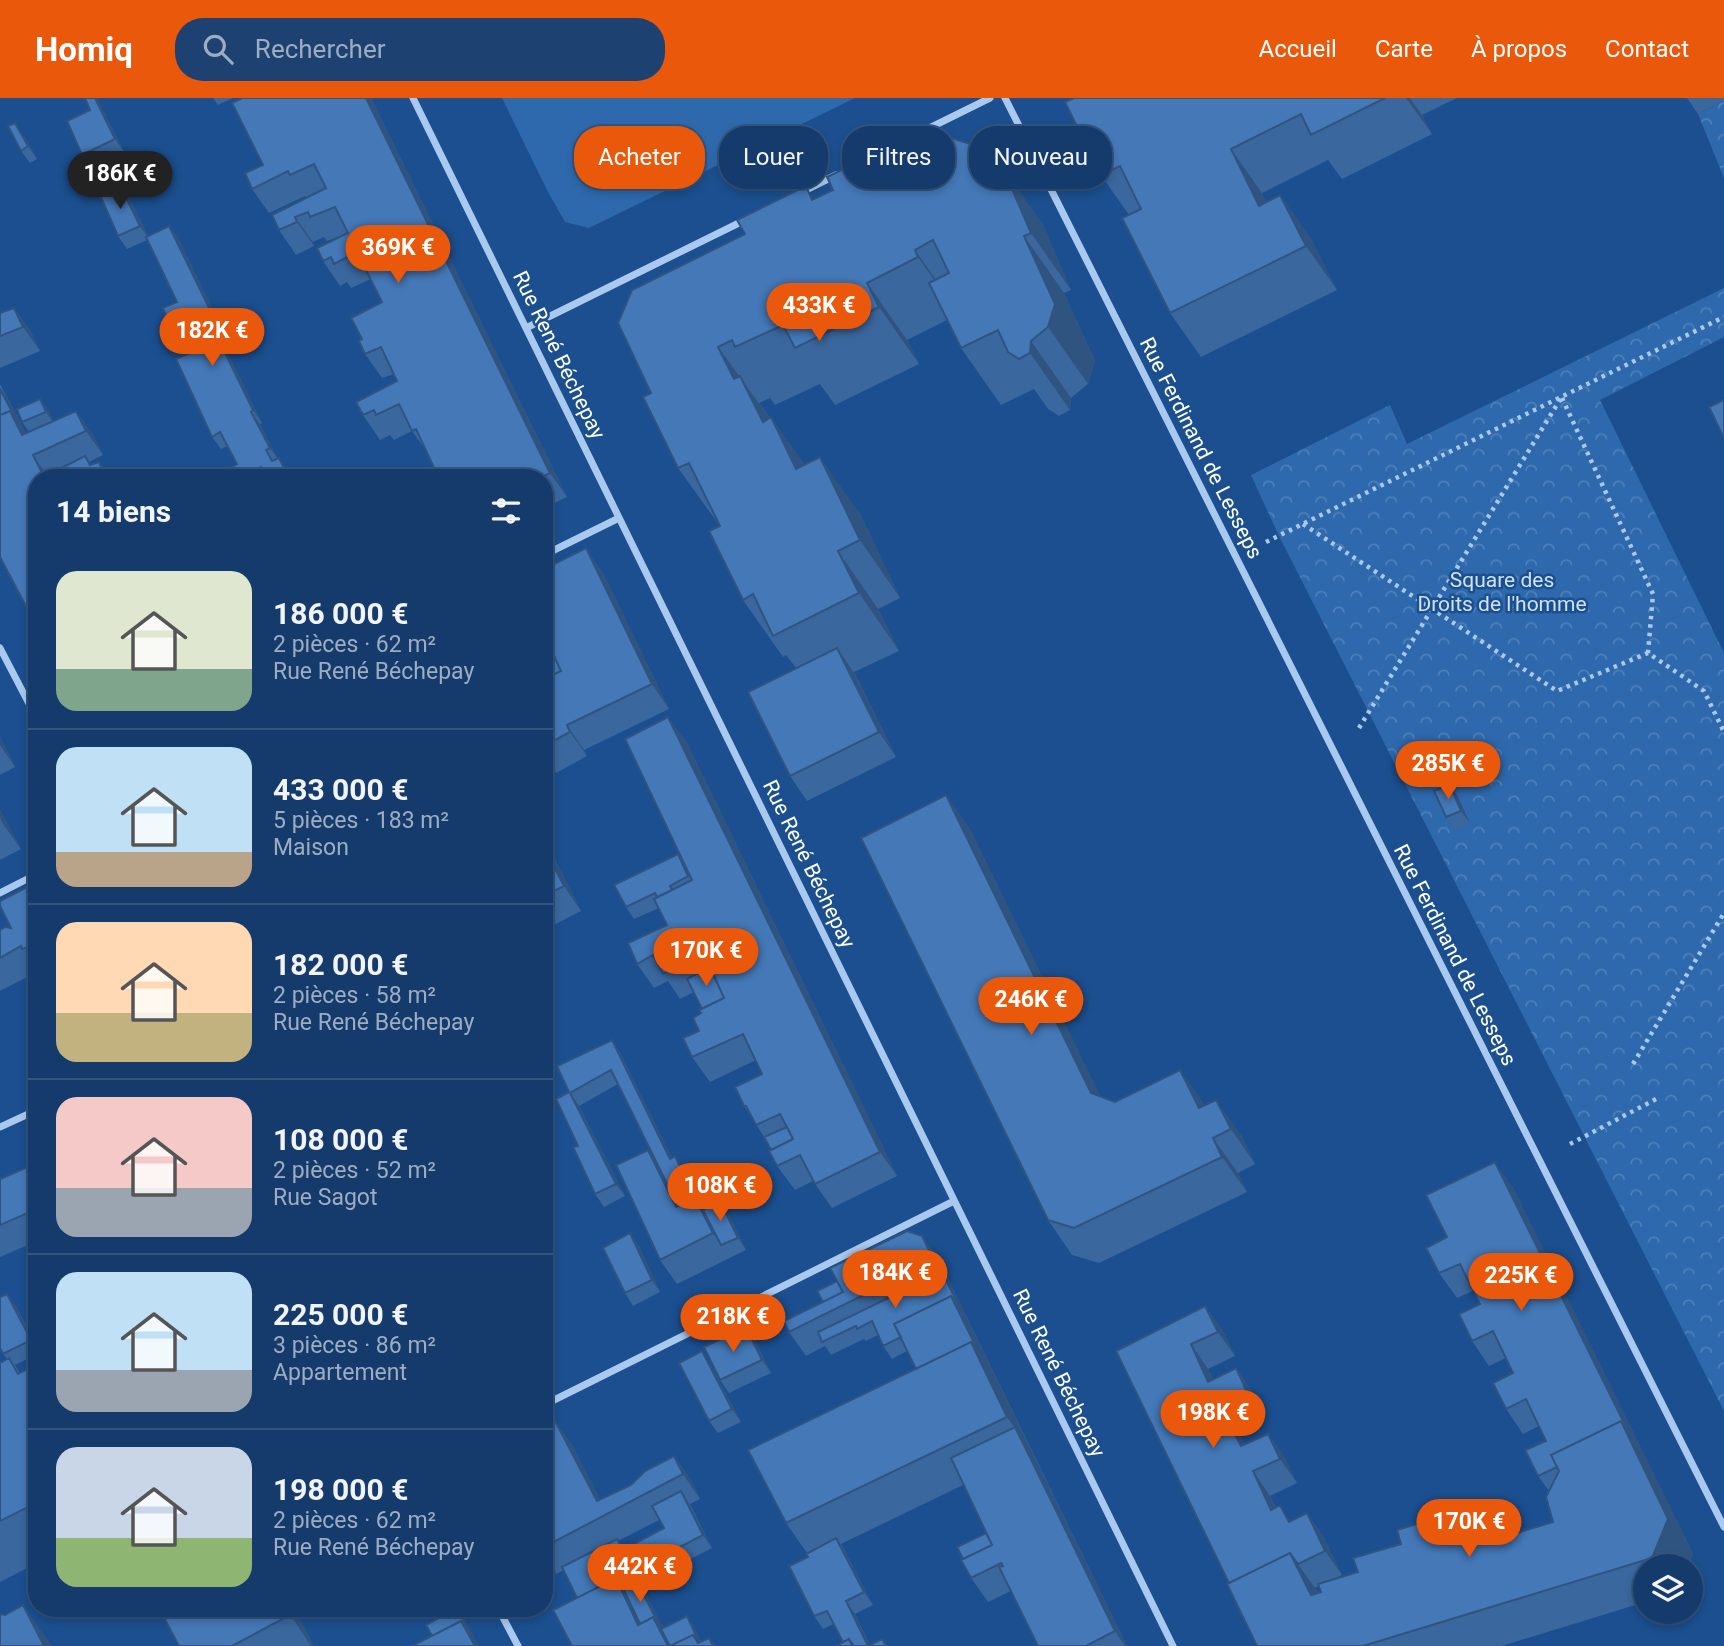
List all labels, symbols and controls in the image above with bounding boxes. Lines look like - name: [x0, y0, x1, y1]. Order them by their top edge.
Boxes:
- search box: [175, 18, 665, 81]
- text: Homiq: [35, 30, 133, 69]
- icon: search: [199, 30, 237, 68]
- text: Rechercher: [255, 34, 385, 64]
- text: Accueil: [1258, 35, 1337, 63]
- text: Carte: [1375, 35, 1433, 63]
- text: À propos: [1471, 35, 1567, 63]
- text: Contact: [1605, 35, 1689, 63]
- chip: Acheter: [574, 126, 705, 189]
- chip: Louer: [719, 126, 828, 189]
- chip: Filtres: [842, 126, 955, 189]
- chip: Nouveau: [969, 126, 1112, 189]
- pin: 186K €: [63, 152, 177, 211]
- text: 186K €: [83, 160, 157, 187]
- pin: 369K €: [341, 226, 455, 285]
- text: 369K €: [361, 234, 435, 261]
- street label: Rue René Béchepay: [508, 267, 610, 443]
- pin: 433K €: [762, 284, 876, 343]
- text: 433K €: [782, 292, 856, 319]
- pin: 182K €: [155, 308, 269, 368]
- text: 182K €: [175, 317, 249, 344]
- street label: Rue Ferdinand de Lesseps: [1135, 333, 1267, 563]
- icon: filters: [487, 492, 525, 530]
- text: 14 biens: [56, 494, 171, 529]
- park label: Square des Droits de l'homme: [1417, 568, 1587, 616]
- text: 186 000 €: [273, 596, 408, 631]
- icon: home: [112, 599, 196, 683]
- text: 2 pièces · 62 m²: [273, 631, 436, 658]
- text: Rue René Béchepay: [273, 658, 474, 685]
- pin: 285K €: [1391, 742, 1505, 801]
- text: 285K €: [1411, 750, 1485, 777]
- text: 433 000 €: [273, 772, 408, 807]
- icon: home: [112, 775, 196, 859]
- street label: Rue René Béchepay: [758, 776, 860, 952]
- text: 5 pièces · 183 m²: [273, 807, 449, 834]
- text: Maison: [273, 834, 349, 861]
- street label: Rue Ferdinand de Lesseps: [1389, 840, 1521, 1070]
- pin: 170K €: [649, 928, 763, 988]
- text: 170K €: [669, 937, 743, 964]
- text: 182 000 €: [273, 947, 408, 982]
- icon: home: [112, 950, 196, 1034]
- pin: 246K €: [974, 978, 1088, 1037]
- text: 2 pièces · 58 m²: [273, 982, 436, 1009]
- text: 246K €: [994, 986, 1068, 1013]
- text: Rue René Béchepay: [273, 1009, 474, 1036]
- text: 108 000 €: [273, 1122, 408, 1157]
- icon: home: [112, 1125, 196, 1209]
- text: 2 pièces · 52 m²: [273, 1157, 436, 1184]
- pin: 108K €: [663, 1164, 777, 1223]
- text: 108K €: [683, 1172, 757, 1199]
- text: Rue Sagot: [273, 1184, 377, 1211]
- pin: 184K €: [838, 1250, 952, 1310]
- pin: 225K €: [1464, 1254, 1578, 1313]
- text: 184K €: [858, 1259, 932, 1286]
- text: 225K €: [1484, 1262, 1558, 1289]
- street label: Rue René Béchepay: [1008, 1285, 1110, 1461]
- pin: 218K €: [676, 1294, 790, 1354]
- text: 225 000 €: [273, 1297, 408, 1332]
- icon: home: [112, 1300, 196, 1384]
- text: 218K €: [696, 1303, 770, 1330]
- text: 3 pièces · 86 m²: [273, 1332, 436, 1359]
- text: Appartement: [273, 1359, 407, 1386]
- pin: 198K €: [1156, 1390, 1270, 1450]
- text: 198K €: [1176, 1399, 1250, 1426]
- text: 198 000 €: [273, 1472, 408, 1507]
- icon: home: [112, 1475, 196, 1559]
- pin: 170K €: [1412, 1500, 1526, 1559]
- text: 2 pièces · 62 m²: [273, 1507, 436, 1534]
- text: 170K €: [1432, 1508, 1506, 1535]
- text: Rue René Béchepay: [273, 1534, 474, 1561]
- pin: 442K €: [583, 1544, 697, 1604]
- text: 442K €: [603, 1553, 677, 1580]
- map controls: [1633, 1554, 1703, 1624]
- button: layers: [1633, 1554, 1703, 1624]

